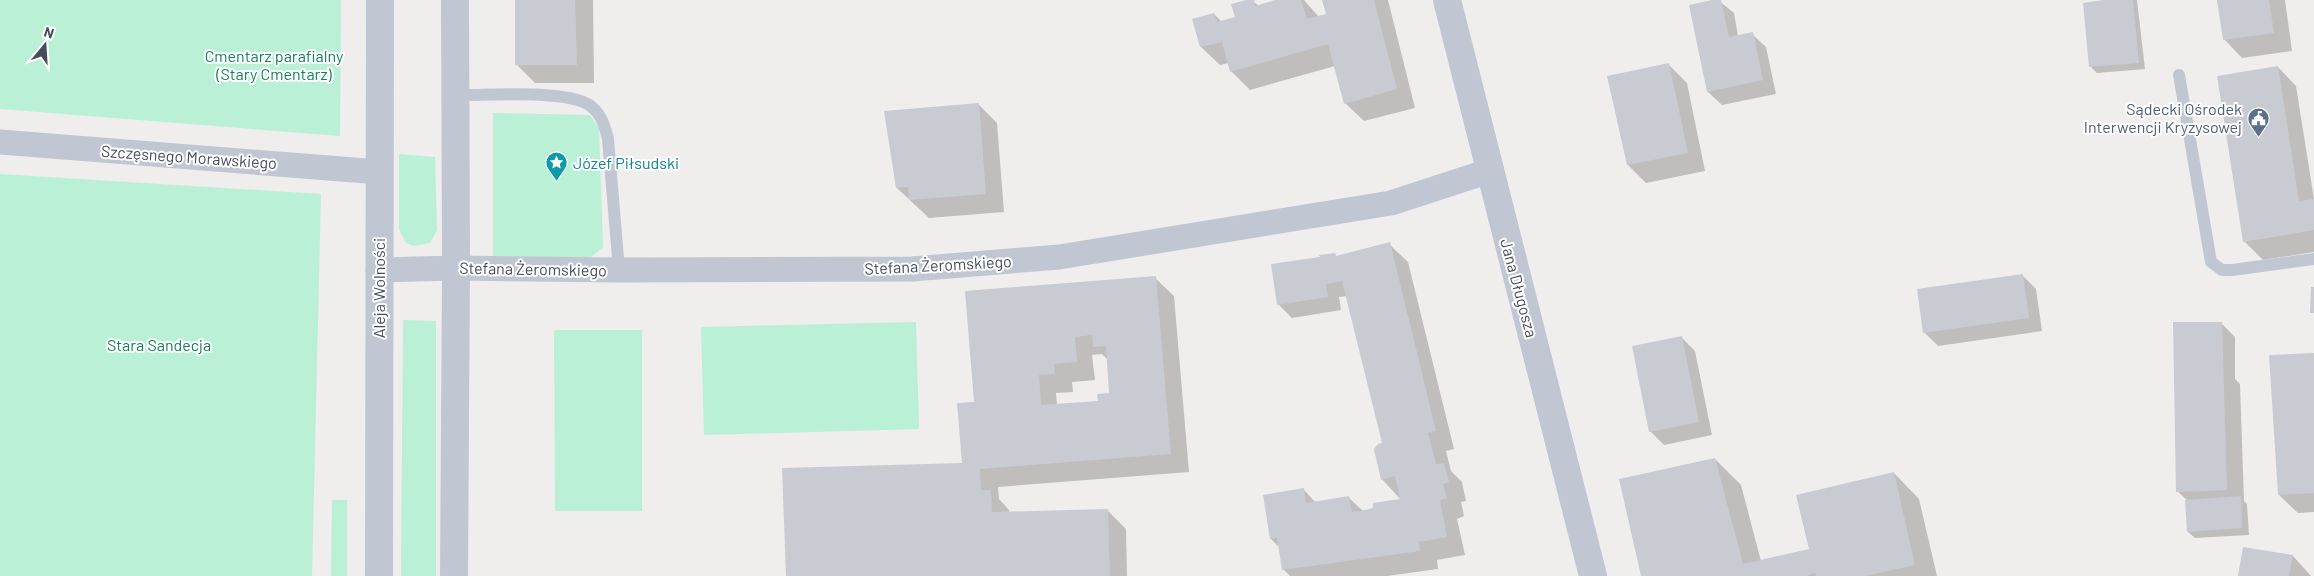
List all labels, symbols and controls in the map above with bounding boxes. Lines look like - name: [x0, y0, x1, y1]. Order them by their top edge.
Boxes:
- north arrow: [20, 20, 70, 70]
- text: N: [42, 23, 56, 42]
- park label: Cmentarz parafialny (Stary Cmentarz): [205, 46, 344, 83]
- place label: Sądecki Ośrodek Interwencji Kryzysowej: [2084, 99, 2242, 136]
- public building icon: Sądecki Ośrodek Interwencji Kryzysowej: [2246, 106, 2270, 137]
- street label: Szczęsnego Morawskiego: [100, 141, 278, 172]
- place icon: Józef Piłsudski: [545, 151, 569, 182]
- place label: Józef Piłsudski: [573, 153, 679, 172]
- street label: Jana Długosza: [1497, 236, 1542, 339]
- street label: Aleja Wolności: [369, 238, 388, 338]
- street label: Stefana Żeromskiego: [864, 251, 1012, 278]
- street label: Stefana Żeromskiego: [459, 258, 607, 279]
- park label: Stara Sandecja: [107, 335, 211, 354]

